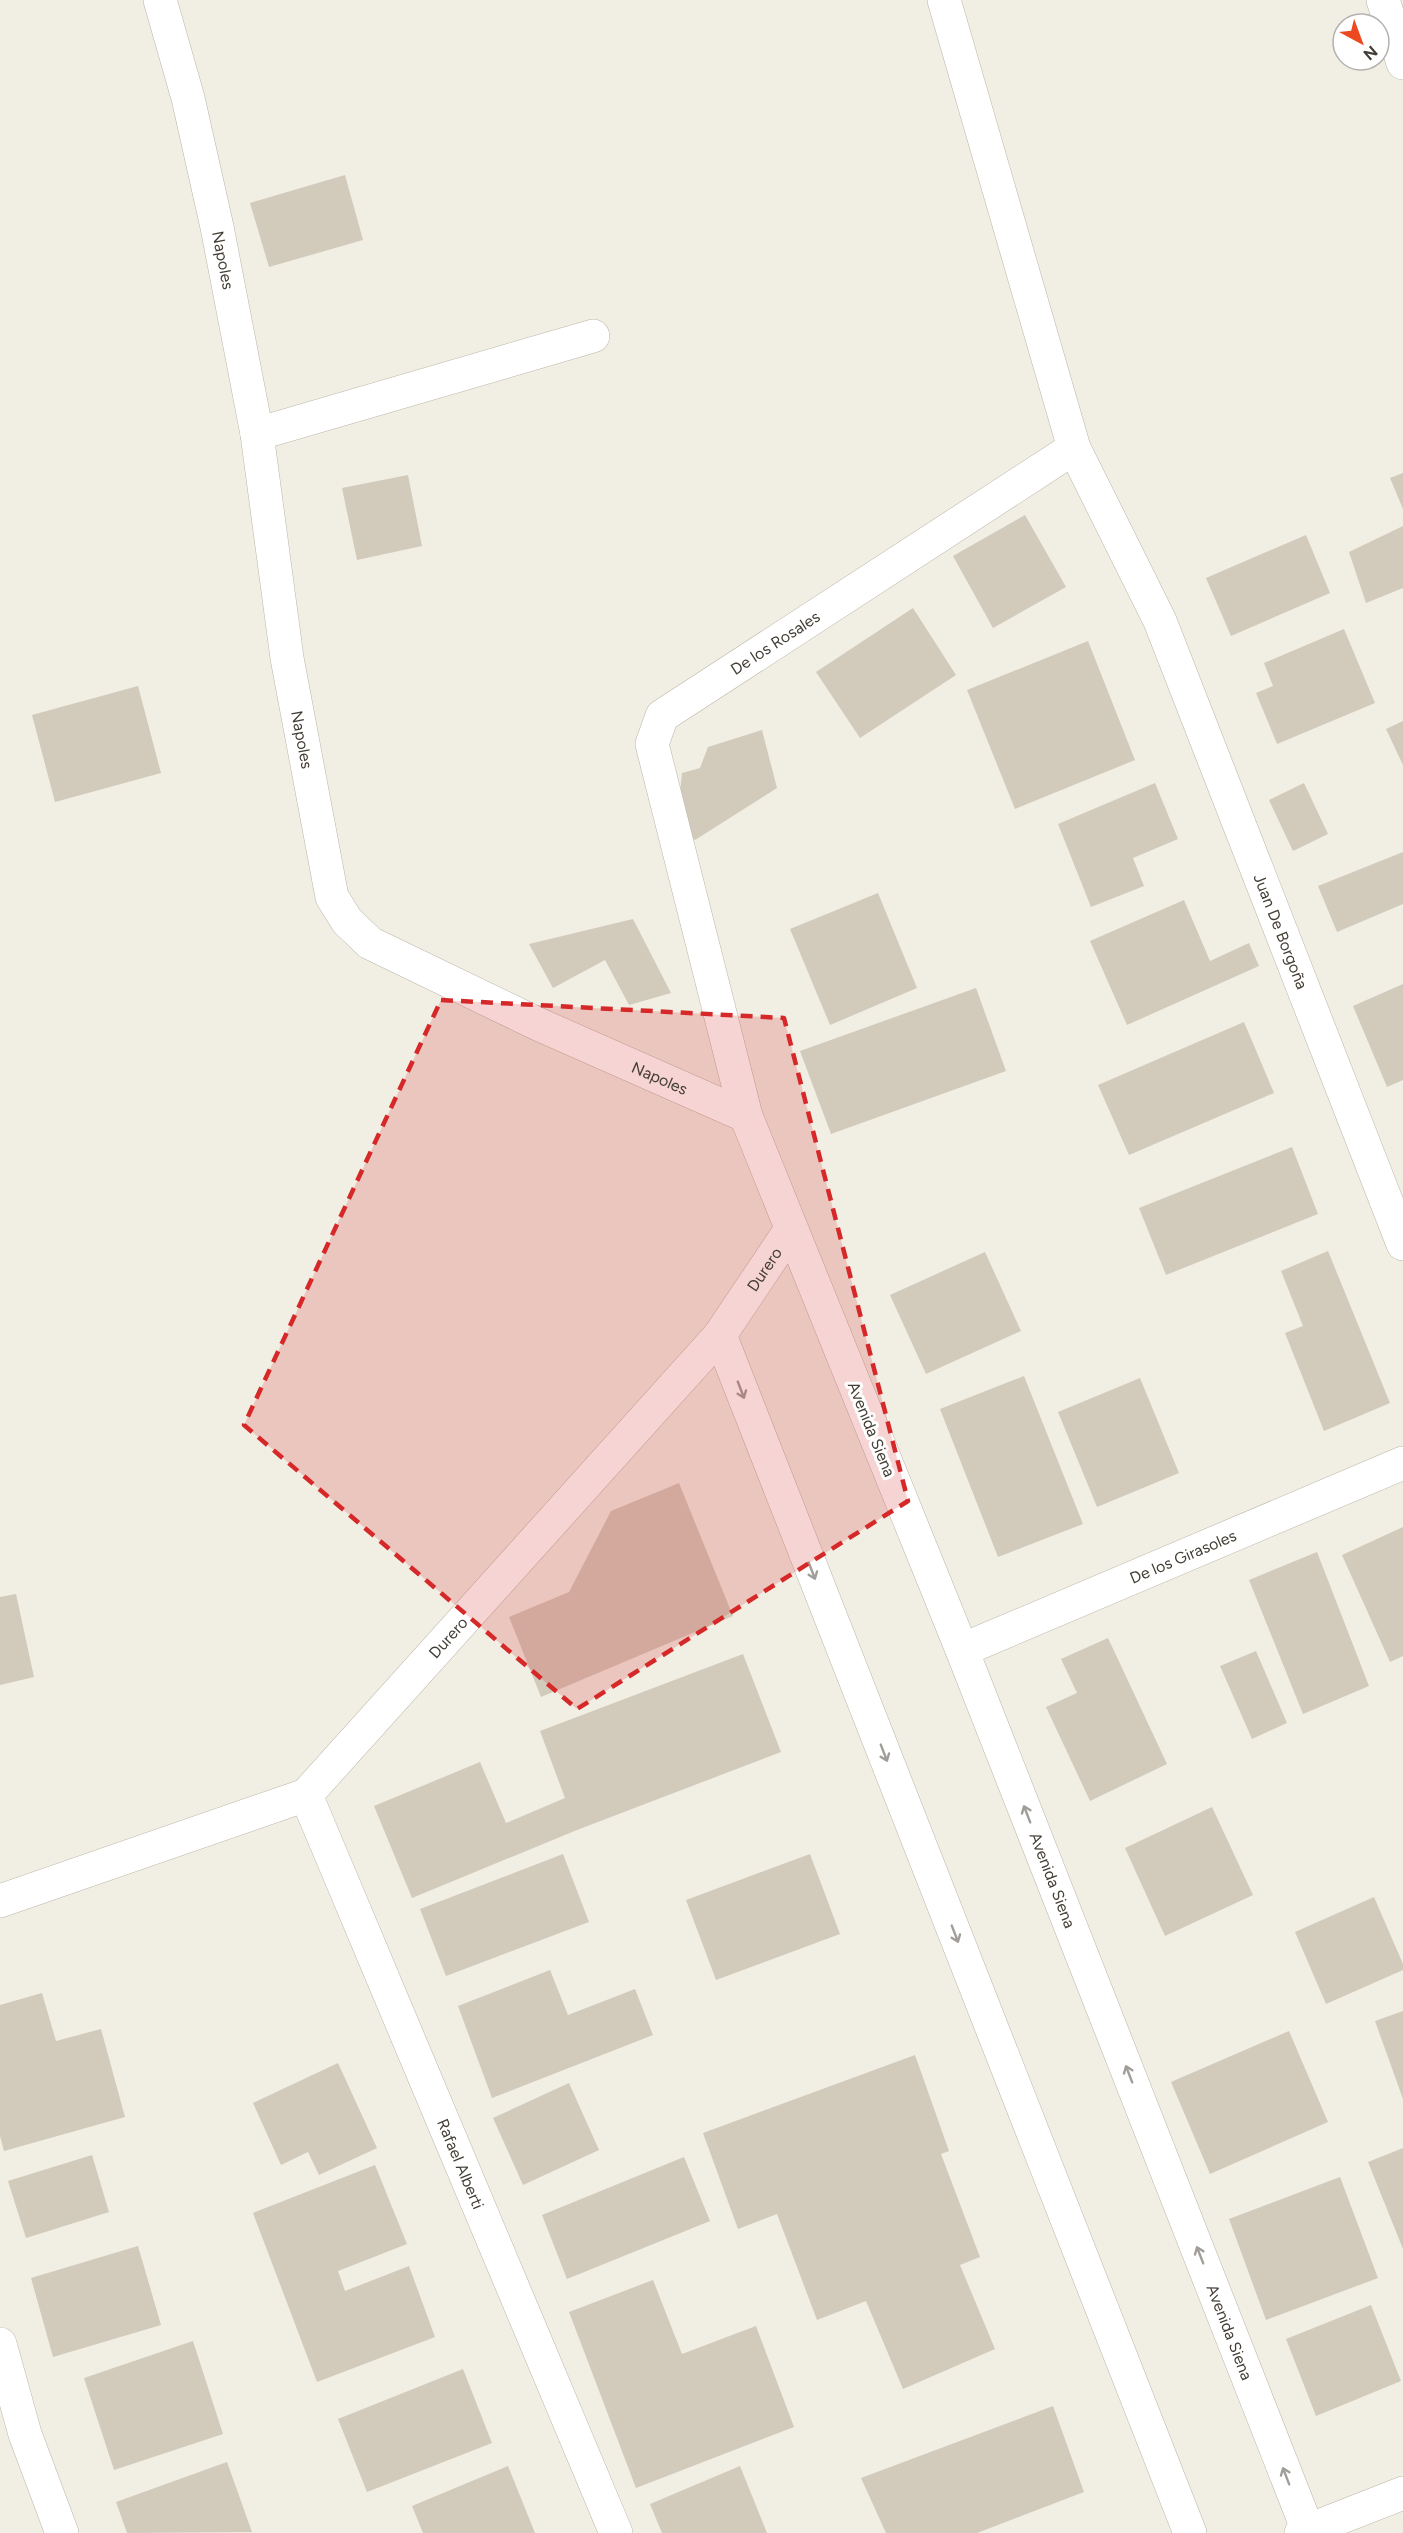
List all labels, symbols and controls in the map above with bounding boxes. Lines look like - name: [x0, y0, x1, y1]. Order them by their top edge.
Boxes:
- north arrow: [1331, 12, 1391, 72]
- text: N: [1360, 42, 1381, 64]
- street label: Napoles: [208, 230, 238, 291]
- street label: De los Rosales: [727, 607, 823, 679]
- street label: Napoles: [287, 709, 317, 770]
- street label: Juan De Borgoña: [1250, 871, 1312, 992]
- street label: Napoles: [629, 1058, 690, 1099]
- street label: Durero: [743, 1244, 786, 1295]
- street label: Avenida Siena: [844, 1379, 899, 1480]
- one-way arrow: [736, 1380, 747, 1399]
- street label: De los Girasoles: [1127, 1526, 1239, 1588]
- one-way arrow: [808, 1562, 819, 1580]
- street label: Durero: [425, 1613, 472, 1662]
- one-way arrow: [879, 1743, 890, 1762]
- one-way arrow: [1021, 1805, 1032, 1824]
- street label: Avenida Siena: [1026, 1830, 1080, 1931]
- one-way arrow: [950, 1925, 961, 1943]
- one-way arrow: [1122, 2065, 1133, 2083]
- street label: Rafael Alberti: [433, 2116, 488, 2212]
- one-way arrow: [1194, 2246, 1205, 2265]
- street label: Avenida Siena: [1203, 2282, 1257, 2383]
- one-way arrow: [1280, 2467, 1291, 2486]

